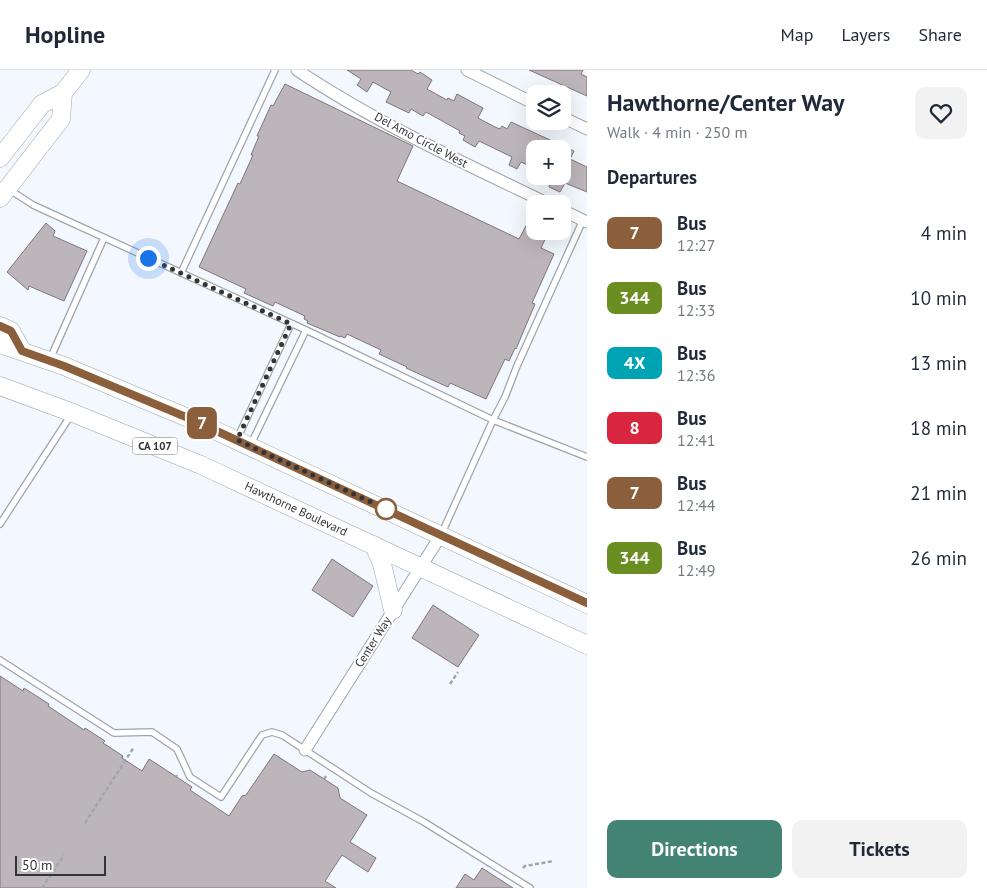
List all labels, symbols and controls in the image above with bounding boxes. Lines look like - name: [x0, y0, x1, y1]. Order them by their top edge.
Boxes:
- text: Hopline: [25, 19, 105, 50]
- text: Map: [781, 23, 813, 46]
- text: Layers: [841, 23, 890, 46]
- text: Share: [918, 23, 962, 46]
- map controls: [526, 85, 571, 240]
- button: layers: [526, 85, 571, 130]
- text: Hawthorne/Center Way: [607, 87, 845, 118]
- button: heart: [915, 87, 967, 139]
- street label: Del Amo Circle West: [372, 109, 470, 170]
- text: Walk · 4 min · 250 m: [607, 122, 747, 142]
- button: +: [526, 140, 571, 185]
- text: Departures: [607, 165, 697, 189]
- button: −: [526, 195, 571, 240]
- text: Bus: [677, 211, 706, 235]
- text: 7: [629, 221, 640, 244]
- text: 4 min: [921, 221, 967, 245]
- text: 12:27: [677, 235, 715, 255]
- your location: [136, 246, 161, 271]
- text: Bus: [677, 276, 706, 300]
- text: 344: [619, 286, 650, 309]
- text: 10 min: [910, 286, 967, 310]
- text: 12:33: [677, 300, 715, 320]
- text: Bus: [677, 341, 706, 365]
- text: 4X: [624, 351, 645, 374]
- text: 13 min: [910, 351, 967, 375]
- text: 12:36: [677, 365, 715, 385]
- text: Bus: [677, 406, 706, 430]
- line badge: 7: [186, 407, 218, 439]
- text: 7: [197, 411, 207, 434]
- text: 8: [629, 416, 640, 439]
- text: 18 min: [910, 416, 967, 440]
- text: 12:41: [677, 430, 715, 450]
- road number: CA 107: [132, 438, 178, 454]
- text: Bus: [677, 471, 706, 495]
- street label: Hawthorne Boulevard: [243, 478, 350, 539]
- text: 7: [629, 481, 640, 504]
- text: 21 min: [910, 481, 967, 505]
- text: 12:44: [677, 495, 715, 515]
- unlabelled marker: [375, 498, 397, 520]
- text: Bus: [677, 536, 706, 560]
- text: 344: [619, 546, 650, 569]
- text: 26 min: [910, 546, 967, 570]
- text: 12:49: [677, 560, 715, 580]
- street label: Center Way: [351, 613, 394, 670]
- button: Directions: [607, 820, 782, 878]
- button: Tickets: [792, 820, 967, 878]
- scale bar: [15, 853, 106, 876]
- text: 50 m: [22, 856, 52, 874]

